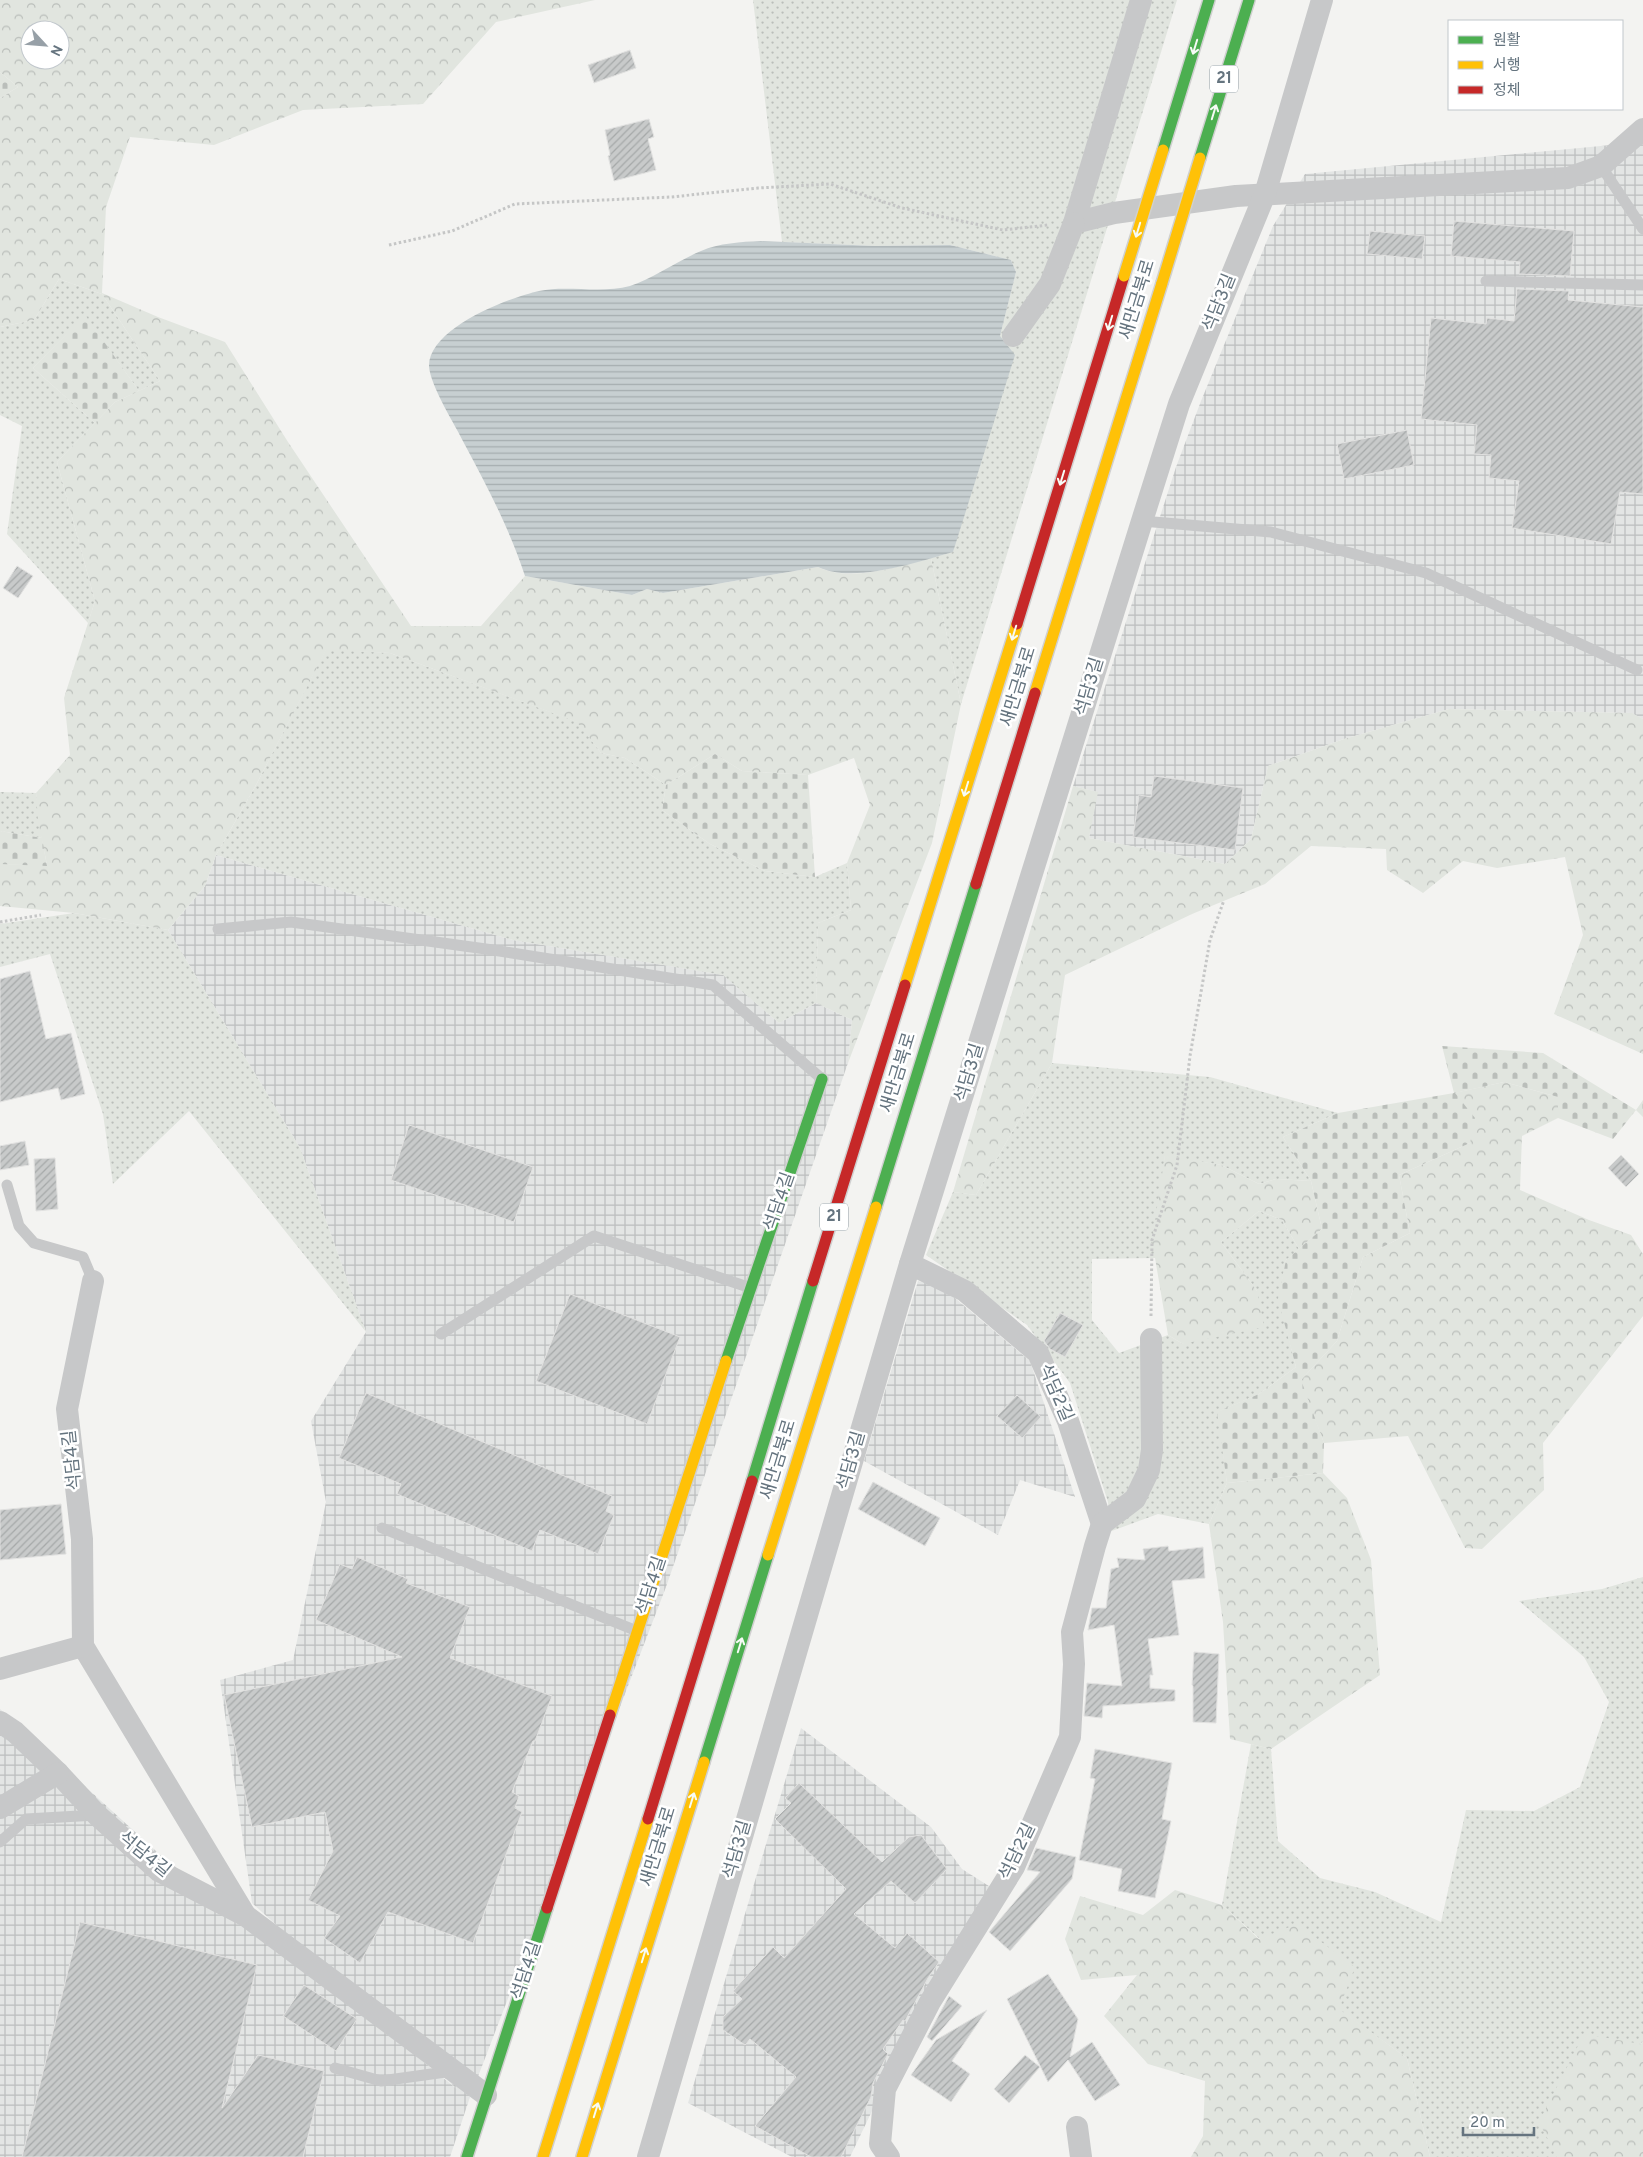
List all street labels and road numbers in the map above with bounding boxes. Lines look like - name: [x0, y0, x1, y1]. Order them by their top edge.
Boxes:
- road number: 21: [1210, 66, 1238, 92]
- street label: 새만금북로: [1115, 257, 1161, 343]
- street label: 석담3길: [1198, 271, 1242, 335]
- street label: 새만금북로: [996, 644, 1042, 730]
- street label: 석담3길: [1070, 655, 1110, 719]
- street label: 새만금북로: [876, 1030, 922, 1116]
- street label: 석담3길: [950, 1041, 990, 1105]
- street label: 석담4길: [759, 1169, 801, 1235]
- road number: 21: [820, 1204, 848, 1230]
- street label: 석담2길: [1033, 1361, 1077, 1425]
- street label: 새만금북로: [756, 1417, 802, 1503]
- street label: 석담4길: [58, 1429, 88, 1491]
- street label: 석담3길: [833, 1429, 871, 1493]
- street label: 석담4길: [632, 1554, 672, 1618]
- street label: 새만금북로: [636, 1804, 682, 1890]
- street label: 석담3길: [719, 1818, 757, 1882]
- street label: 석담2길: [994, 1820, 1042, 1884]
- street label: 석담4길: [113, 1827, 175, 1883]
- street label: 석담4길: [507, 1939, 547, 2003]

